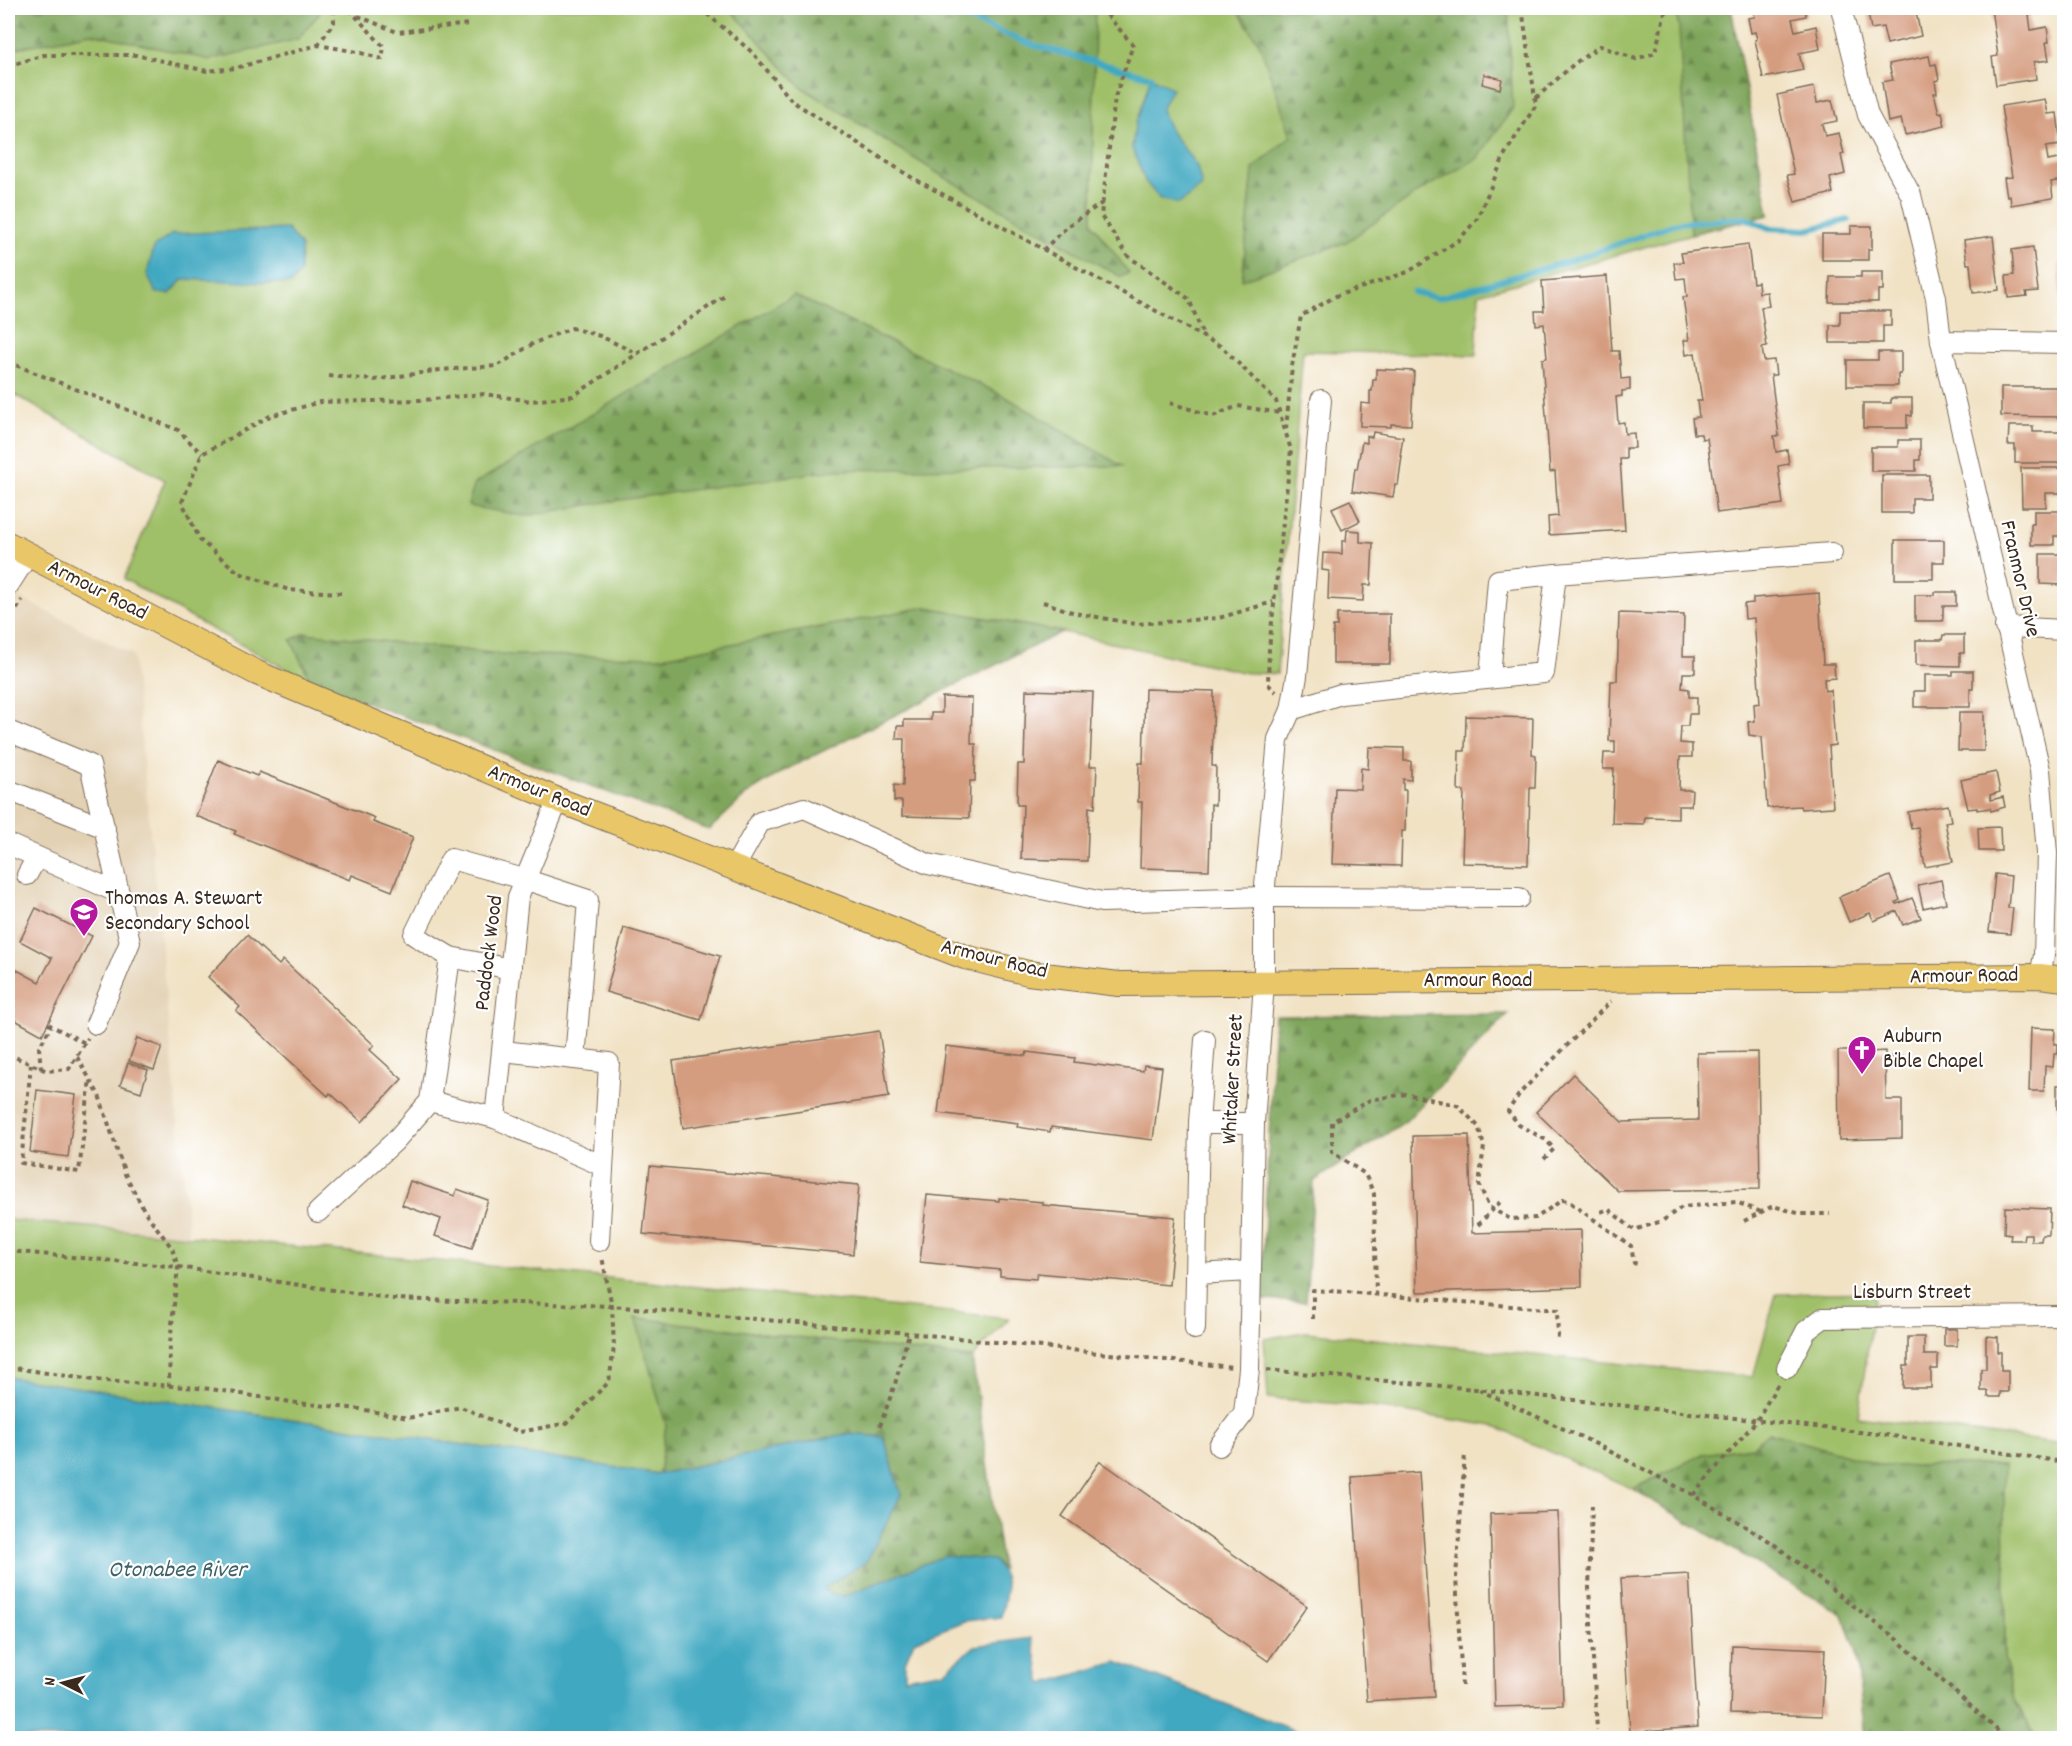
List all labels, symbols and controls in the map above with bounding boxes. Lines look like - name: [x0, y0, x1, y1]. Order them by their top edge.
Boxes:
- street label: Franmor Drive: [1991, 518, 2047, 640]
- street label: Armour Road: [41, 552, 153, 630]
- street label: Armour Road: [483, 757, 595, 827]
- place label: Thomas A. Stewart Secondary School: [105, 884, 262, 940]
- street label: Paddock Wood: [468, 893, 512, 1013]
- school or university icon: Thomas A. Stewart Secondary School: [68, 896, 100, 938]
- street label: Armour Road: [937, 932, 1051, 988]
- street label: Armour Road: [1909, 961, 2019, 993]
- street label: Armour Road: [1424, 966, 1532, 997]
- street label: Whitaker Street: [1215, 1013, 1253, 1145]
- place label: Auburn Bible Chapel: [1883, 1022, 1983, 1078]
- church icon: Auburn Bible Chapel: [1846, 1034, 1878, 1076]
- street label: Lisburn Street: [1853, 1278, 1971, 1309]
- water label: Otonabee River: [108, 1554, 249, 1588]
- north arrow: [33, 1653, 93, 1713]
- text: N: [39, 1676, 62, 1687]

